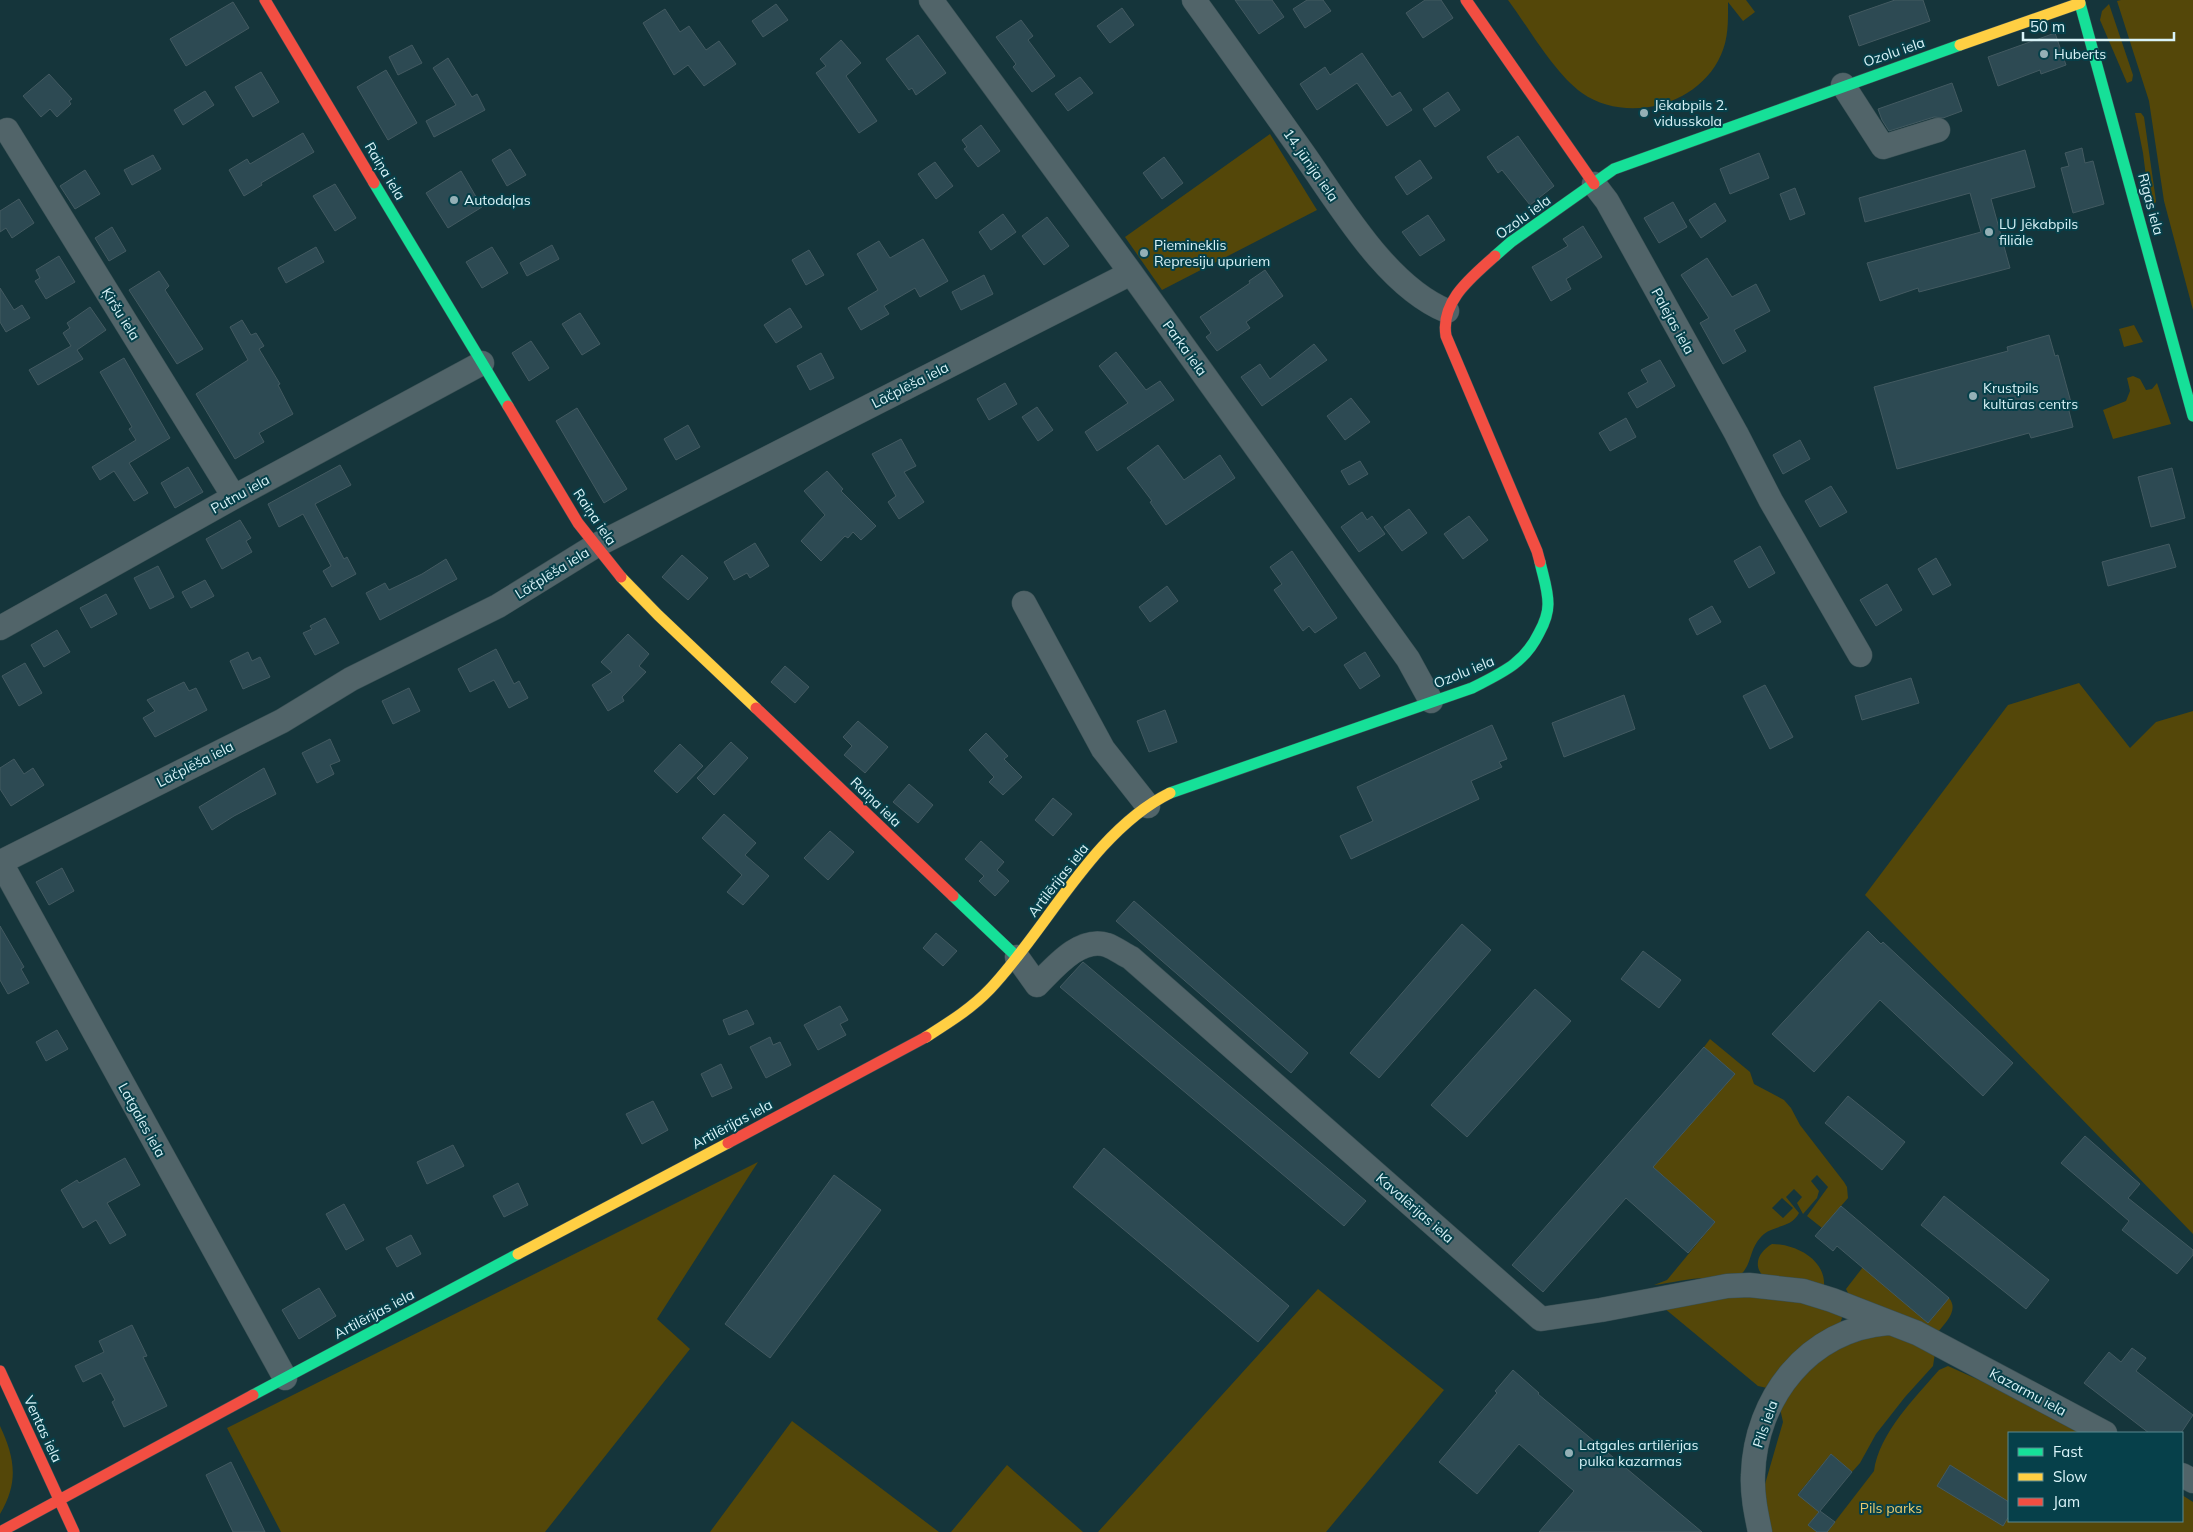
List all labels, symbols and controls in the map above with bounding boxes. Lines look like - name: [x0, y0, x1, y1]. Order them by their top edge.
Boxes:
- scale bar: [2023, 10, 2174, 42]
- text: 50 m: [2030, 17, 2065, 36]
- street label: Ozolu iela: [1861, 33, 1927, 71]
- place label: Huberts: [2054, 45, 2106, 63]
- marker: Huberts: [2038, 48, 2050, 60]
- place label: Jēkabpils 2. vidusskola: [1654, 96, 1727, 130]
- marker: Jēkabpils 2. vidusskola: [1638, 107, 1650, 119]
- street label: 14. jūnija iela: [1279, 125, 1343, 205]
- street label: Raiņa iela: [361, 139, 409, 203]
- street label: Rīgas iela: [2134, 171, 2168, 237]
- place label: Autodaļas: [464, 191, 531, 209]
- street label: Ozolu iela: [1492, 191, 1554, 243]
- marker: Autodaļas: [448, 194, 460, 206]
- place label: LU Jēkabpils filiāle: [1999, 215, 2078, 249]
- marker: LU Jēkabpils filiāle: [1983, 226, 1995, 238]
- place label: Piemineklis Represiju upuriem: [1154, 236, 1270, 270]
- marker: Piemineklis Represiju upuriem: [1138, 247, 1150, 259]
- street label: Ķiršu iela: [98, 284, 144, 344]
- street label: Palejas iela: [1647, 285, 1699, 357]
- street label: Parka iela: [1159, 317, 1211, 379]
- street label: Lāčplēša iela: [868, 358, 952, 412]
- place label: Krustpils kultūras centrs: [1983, 379, 2078, 413]
- marker: Krustpils kultūras centrs: [1967, 390, 1979, 402]
- street label: Putnu iela: [207, 470, 273, 518]
- street label: Raiņa iela: [570, 485, 620, 549]
- street label: Lāčplēša iela: [512, 543, 592, 603]
- street label: Ozolu iela: [1431, 652, 1497, 692]
- street label: Lāčplēša iela: [153, 737, 237, 791]
- street label: Raiņa iela: [847, 773, 905, 831]
- street label: Artilērijas iela: [1024, 840, 1092, 920]
- street label: Latgales iela: [114, 1080, 170, 1160]
- street label: Artilērijas iela: [689, 1095, 775, 1153]
- street label: Kavalērijas iela: [1372, 1169, 1458, 1247]
- street label: Artilērijas iela: [331, 1285, 417, 1343]
- street label: Kazarmu iela: [1986, 1364, 2070, 1420]
- street label: Ventas iela: [20, 1393, 66, 1465]
- street label: Pils iela: [1749, 1398, 1781, 1450]
- legend: [2008, 1432, 2183, 1522]
- place label: Latgales artilērijas pulka kazarmas: [1579, 1436, 1698, 1470]
- text: Fast: [2053, 1442, 2083, 1461]
- marker: Latgales artilērijas pulka kazarmas: [1563, 1447, 1575, 1459]
- text: Slow: [2053, 1467, 2087, 1486]
- text: Jam: [2053, 1492, 2080, 1511]
- park label: Pils parks: [1860, 1499, 1922, 1517]

